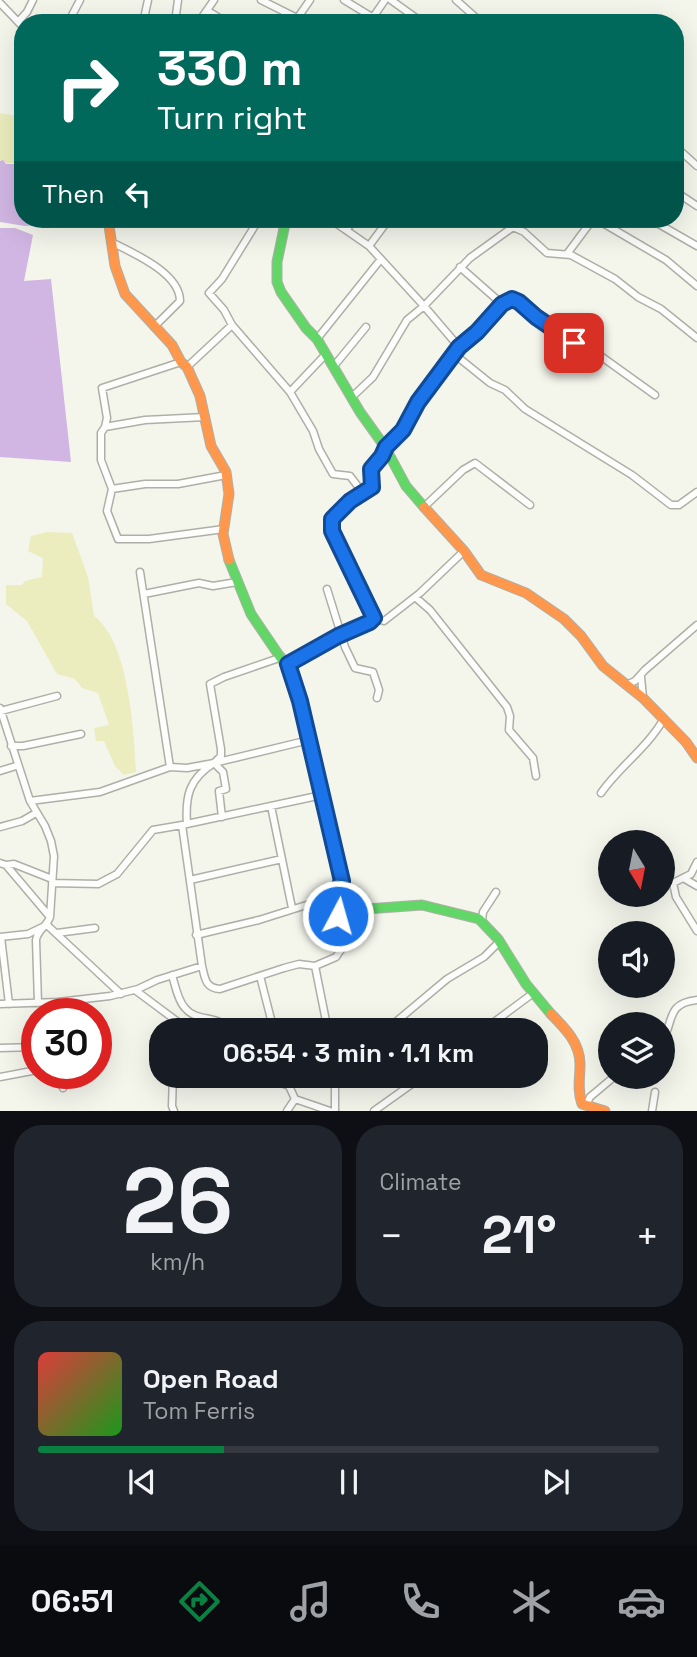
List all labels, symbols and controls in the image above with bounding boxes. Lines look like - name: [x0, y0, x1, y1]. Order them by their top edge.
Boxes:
- text: 330 m: [157, 37, 303, 99]
- icon: right: [42, 42, 133, 133]
- text: Turn right: [157, 98, 307, 138]
- icon: left: [119, 175, 157, 213]
- text: Then: [42, 177, 105, 211]
- pin: [544, 313, 604, 373]
- icon: arrive: [555, 324, 593, 362]
- north arrow: [598, 830, 676, 906]
- map controls: [598, 830, 675, 1089]
- position arrow: [301, 879, 375, 953]
- button: sound: [598, 921, 675, 998]
- speed limit sign: 30: [21, 998, 112, 1089]
- button: layers: [598, 1012, 675, 1089]
- text: 06:54 · 3 min · 1.1 km: [223, 1036, 474, 1070]
- text: 26: [123, 1143, 233, 1260]
- text: Climate: [380, 1167, 462, 1197]
- text: 21°: [482, 1202, 557, 1268]
- text: −: [380, 1212, 403, 1260]
- text: +: [635, 1212, 659, 1260]
- text: km/h: [150, 1247, 205, 1277]
- text: Open Road: [143, 1362, 279, 1396]
- text: Tom Ferris: [143, 1396, 255, 1426]
- icon: previous: [123, 1463, 161, 1501]
- icon: pause: [330, 1463, 368, 1501]
- icon: next: [537, 1463, 575, 1501]
- icon: directions: [175, 1577, 224, 1626]
- icon: music: [286, 1577, 335, 1626]
- icon: phone: [396, 1577, 445, 1626]
- icon: climate: [507, 1577, 556, 1626]
- icon: car: [617, 1577, 666, 1626]
- text: 06:51: [31, 1581, 114, 1621]

